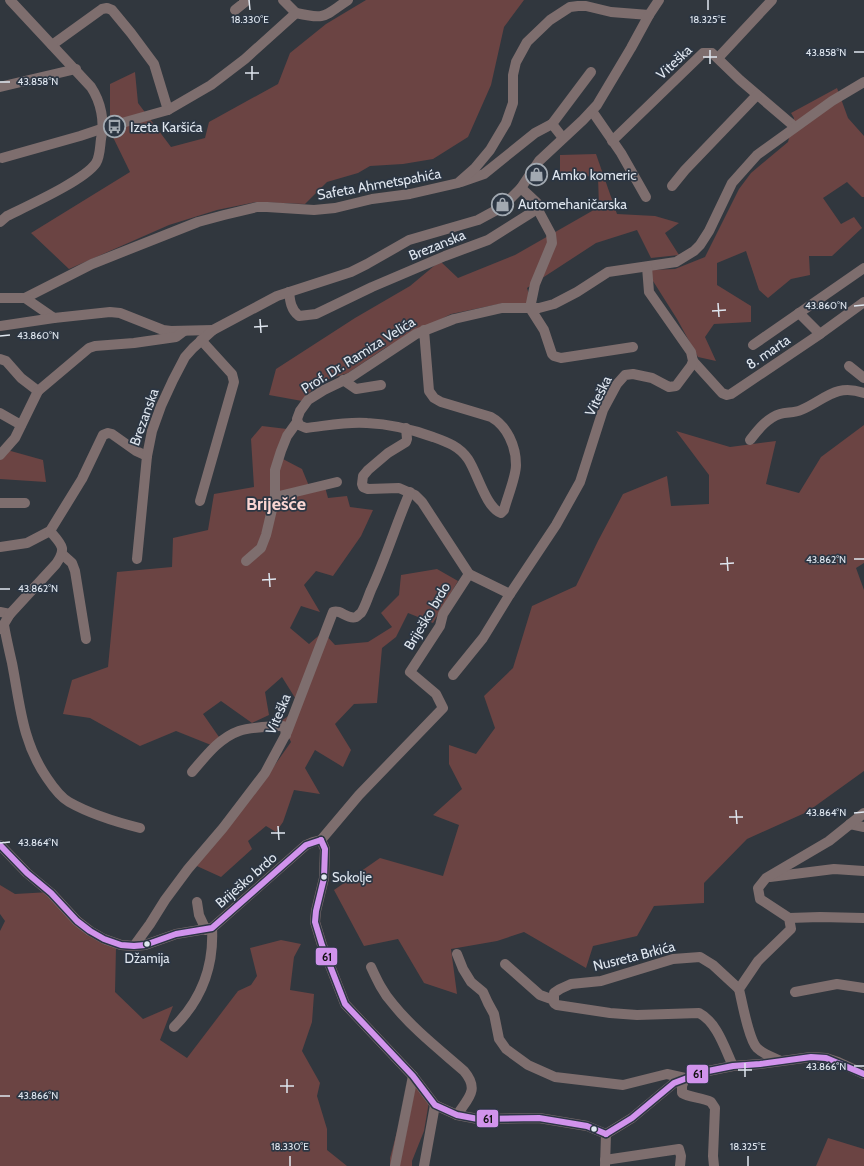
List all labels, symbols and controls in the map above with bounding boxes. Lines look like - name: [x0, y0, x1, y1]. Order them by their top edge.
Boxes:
- text: 18.330°E: [231, 13, 269, 26]
- text: 18.325°E: [690, 13, 726, 26]
- street label: Viteška: [652, 41, 696, 83]
- text: 43.858°N: [806, 46, 846, 59]
- text: 43.858°N: [18, 75, 58, 88]
- bus stop icon: Izeta Karšića: [101, 114, 127, 140]
- place label: Izeta Karšića: [130, 118, 203, 136]
- shop icon: Amko komeric: [524, 162, 550, 188]
- street label: Safeta Ahmetspahića: [316, 164, 443, 204]
- place label: Amko komeric: [552, 166, 637, 184]
- shop icon: Automehaničarska: [490, 191, 516, 217]
- place label: Automehaničarska: [518, 195, 627, 213]
- street label: Brezanska: [406, 225, 468, 264]
- text: 43.860°N: [805, 299, 847, 312]
- street label: Prof. Dr. Ramiza Velića: [298, 312, 419, 397]
- text: 43.860°N: [17, 329, 59, 342]
- street label: 8. marta: [742, 331, 794, 373]
- street label: Viteška: [581, 373, 616, 419]
- street label: Brezanska: [125, 386, 163, 448]
- district label: Briješće: [246, 493, 306, 515]
- text: 43.862°N: [806, 553, 846, 566]
- street label: Briješko brdo: [400, 579, 454, 653]
- text: 43.862°N: [18, 582, 58, 595]
- street label: Viteška: [261, 691, 295, 737]
- text: 43.864°N: [806, 806, 846, 819]
- text: 43.864°N: [18, 836, 58, 849]
- street label: Briješko brdo: [211, 848, 281, 912]
- place label: Sokolje: [332, 869, 372, 886]
- marker: Sokolje: [319, 872, 329, 882]
- street label: Nusreta Brkića: [591, 937, 677, 975]
- marker: Džamija: [142, 939, 152, 949]
- line badge: 61: [315, 947, 338, 966]
- place label: Džamija: [125, 950, 170, 967]
- text: 61: [322, 950, 332, 964]
- text: 43.866°N: [806, 1060, 846, 1073]
- line badge: 61: [686, 1064, 709, 1084]
- text: 61: [693, 1067, 703, 1081]
- text: 43.866°N: [18, 1089, 58, 1102]
- line badge: 61: [476, 1109, 499, 1128]
- text: 61: [483, 1112, 493, 1126]
- unlabelled marker: [589, 1124, 599, 1134]
- text: 18.330°E: [271, 1140, 309, 1153]
- text: 18.325°E: [730, 1140, 766, 1153]

